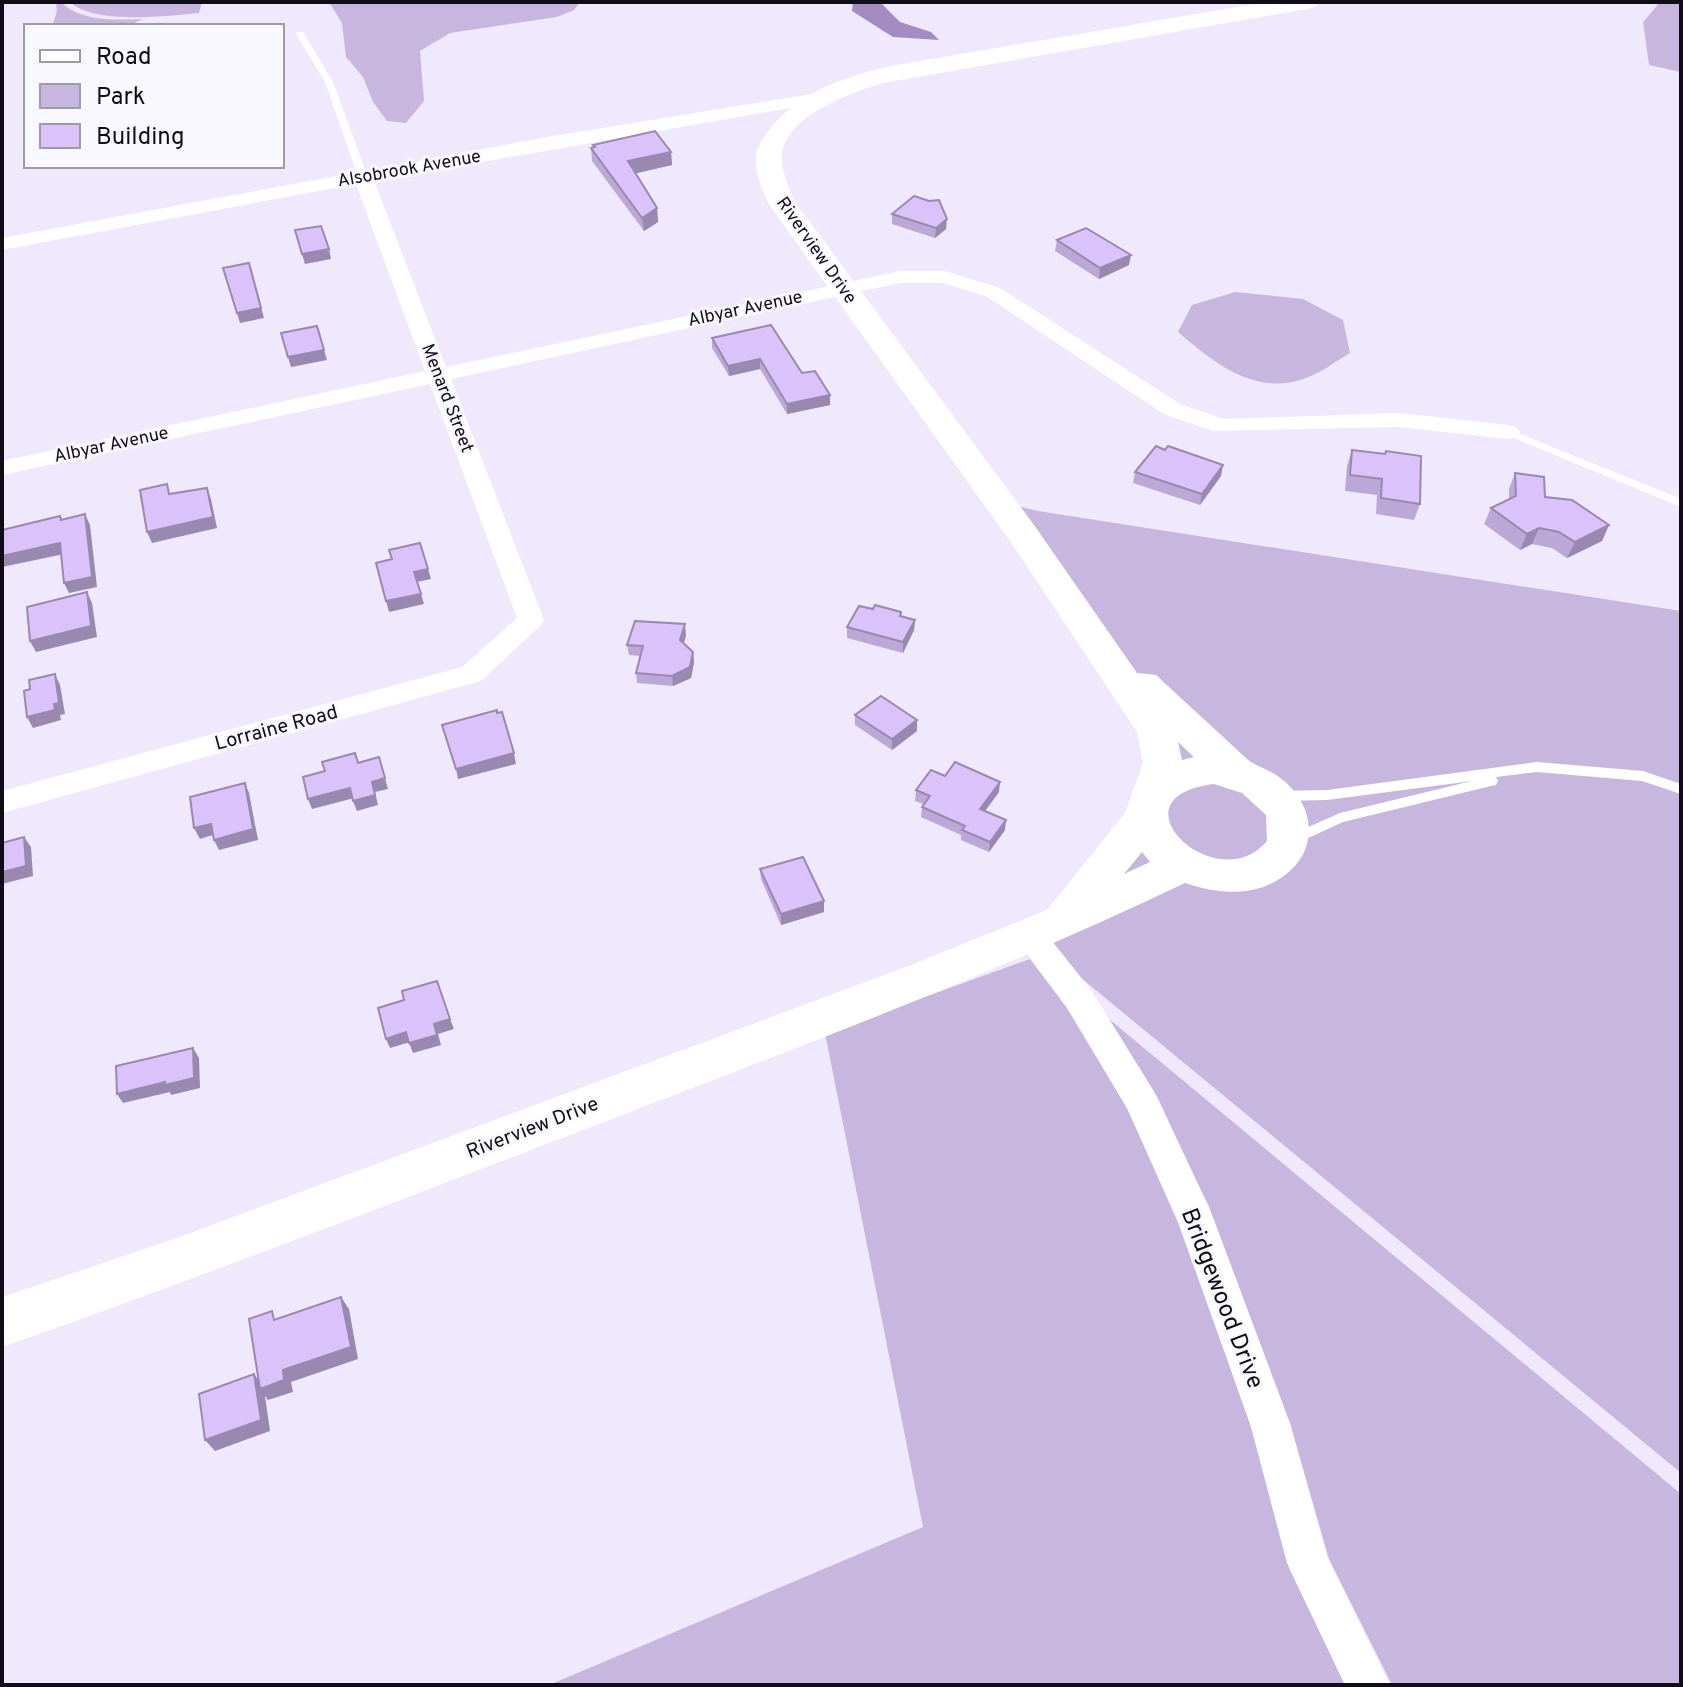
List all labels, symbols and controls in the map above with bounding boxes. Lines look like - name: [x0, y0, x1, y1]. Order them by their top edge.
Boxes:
- legend: [24, 24, 284, 168]
- text: Road: [96, 43, 152, 73]
- text: Park: [96, 83, 146, 113]
- text: Building: [96, 123, 185, 153]
- street label: Alsobrook Avenue: [336, 146, 483, 193]
- street label: Riverview Drive: [770, 193, 861, 309]
- street label: Albyar Avenue: [686, 286, 805, 333]
- street label: Menard Street: [415, 341, 478, 456]
- street label: Albyar Avenue: [52, 422, 171, 469]
- street label: Lorraine Road: [212, 700, 341, 758]
- street label: Riverview Drive: [463, 1092, 603, 1166]
- street label: Bridgewood Drive: [1173, 1204, 1269, 1393]

